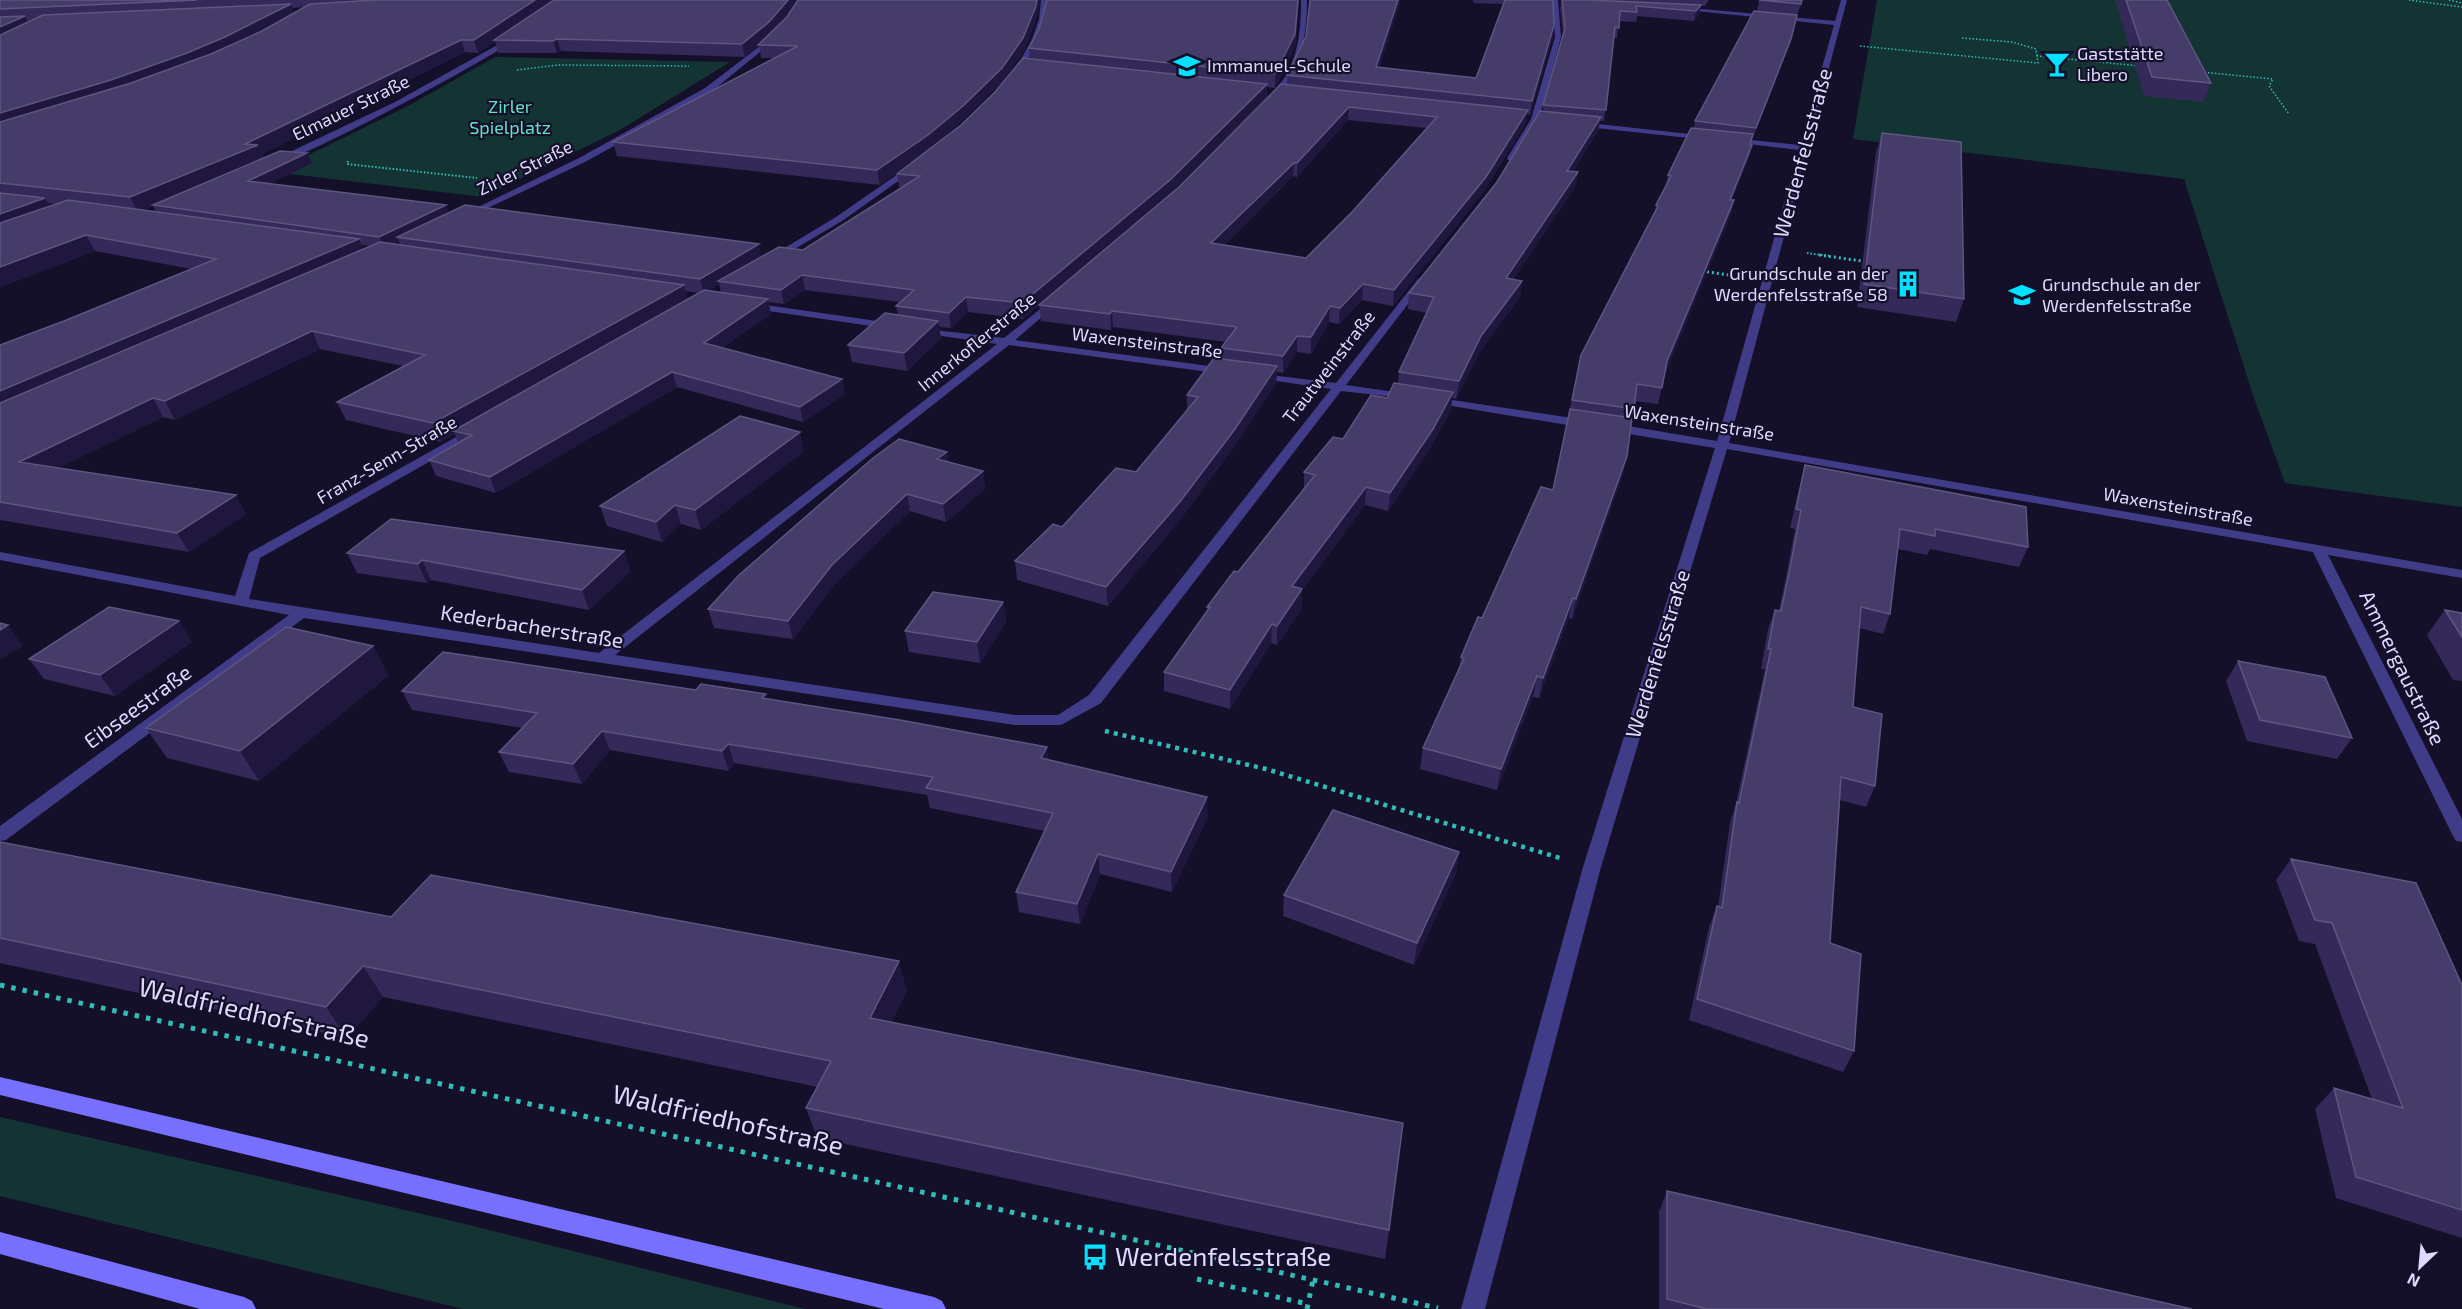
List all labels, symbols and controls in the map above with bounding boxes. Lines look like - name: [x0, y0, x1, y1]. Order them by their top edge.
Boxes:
- place label: Gaststätte Libero: [2077, 42, 2163, 85]
- bar icon: Gaststätte Libero: [2042, 49, 2072, 79]
- school or university icon: Immanuel-Schule: [1172, 51, 1202, 81]
- place label: Immanuel-Schule: [1207, 54, 1351, 76]
- street label: Werdenfelsstraße: [1767, 65, 1836, 240]
- street label: Elmauer Straße: [288, 69, 413, 145]
- park label: Zirler Spielplatz: [469, 95, 551, 138]
- street label: Zirler Straße: [473, 135, 576, 200]
- place label: Grundschule an der Werdenfelsstraße 58: [1714, 262, 1888, 305]
- building icon: Grundschule an der Werdenfelsstraße 58: [1893, 269, 1923, 299]
- place label: Grundschule an der Werdenfelsstraße: [2042, 273, 2201, 316]
- school or university icon: Grundschule an der Werdenfelsstraße: [2007, 280, 2037, 310]
- street label: Innerkoflerstraße: [913, 287, 1040, 396]
- street label: Trautweinstraße: [1277, 306, 1379, 427]
- street label: Waxensteinstraße: [1071, 322, 1224, 362]
- street label: Waxensteinstraße: [1623, 399, 1776, 445]
- street label: Franz-Senn-Straße: [313, 410, 460, 508]
- street label: Waxensteinstraße: [2102, 482, 2255, 530]
- street label: Werdenfelsstraße: [1619, 566, 1694, 741]
- street label: Ammergaustraße: [2355, 586, 2452, 749]
- street label: Kederbacherstraße: [439, 599, 625, 652]
- street label: Eibseestraße: [79, 659, 196, 753]
- street label: Waldfriedhofstraße: [136, 970, 373, 1053]
- street label: Waldfriedhofstraße: [610, 1077, 847, 1160]
- north arrow: [2390, 1237, 2450, 1297]
- place label: Werdenfelsstraße: [1115, 1240, 1331, 1271]
- bus stop icon: Werdenfelsstraße: [1080, 1242, 1110, 1272]
- text: N: [2404, 1270, 2423, 1292]

